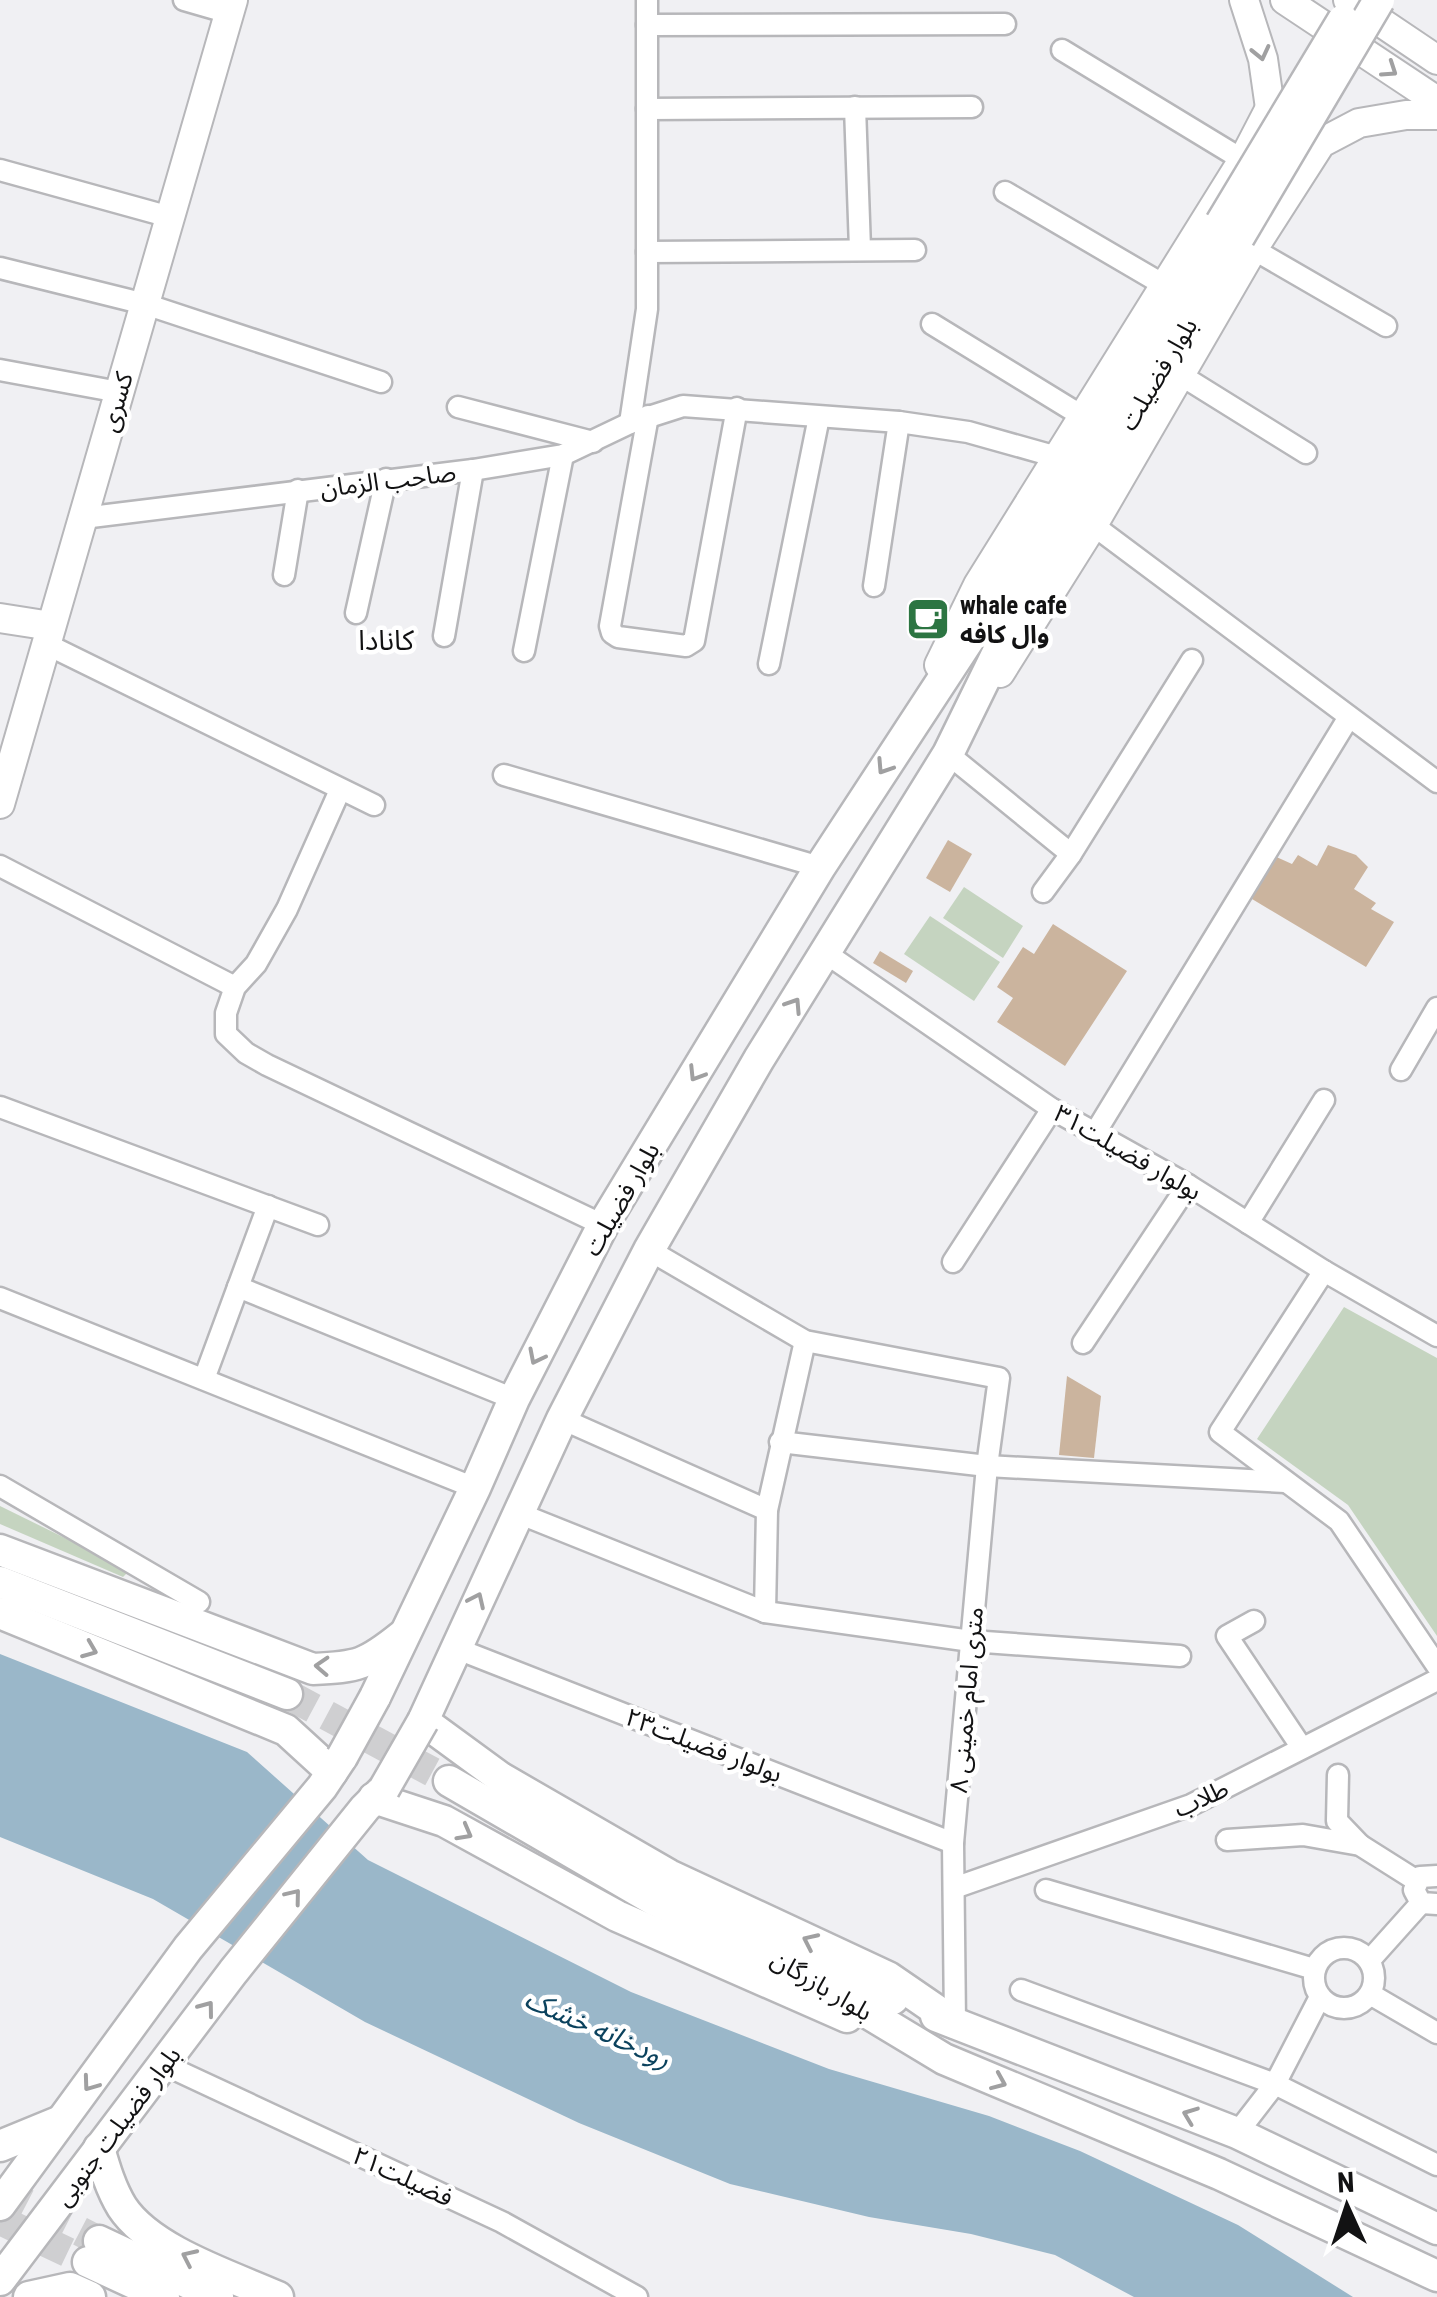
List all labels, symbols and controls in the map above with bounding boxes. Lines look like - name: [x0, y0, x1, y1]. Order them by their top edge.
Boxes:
- one-way arrow: [1249, 44, 1270, 61]
- one-way arrow: [1380, 57, 1398, 76]
- street label: بلوار فضیلت: [1114, 313, 1203, 436]
- street label: کسری: [94, 368, 139, 435]
- street label: صاحب الزمان: [319, 458, 458, 503]
- place label: whale cafe وال کافه: [960, 591, 1067, 649]
- cafe icon: whale cafe وال کافه: [905, 596, 951, 642]
- district label: کانادا: [358, 624, 414, 657]
- one-way arrow: [877, 756, 896, 774]
- one-way arrow: [782, 998, 801, 1016]
- one-way arrow: [689, 1063, 708, 1081]
- street label: بولوار فضیلت۳۱: [1049, 1099, 1207, 1206]
- street label: بلوار فضیلت: [577, 1137, 665, 1261]
- one-way arrow: [529, 1346, 548, 1364]
- one-way arrow: [465, 1592, 485, 1610]
- street label: ۸ متری امام خمینی: [944, 1606, 994, 1795]
- one-way arrow: [80, 1639, 98, 1659]
- one-way arrow: [314, 1656, 329, 1677]
- street label: بولوار فضیلت۲۳: [621, 1702, 786, 1789]
- street label: طلاب: [1169, 1774, 1233, 1823]
- one-way arrow: [455, 1820, 473, 1840]
- one-way arrow: [282, 1890, 300, 1908]
- one-way arrow: [802, 1933, 820, 1953]
- street label: بلوار بازرگان: [766, 1944, 878, 2027]
- water label: رودخانه خشک: [520, 1982, 676, 2075]
- one-way arrow: [195, 2000, 214, 2019]
- street label: بلوار فضیلت جنوبی: [48, 2041, 187, 2212]
- one-way arrow: [989, 2070, 1007, 2090]
- one-way arrow: [83, 2072, 102, 2091]
- one-way arrow: [1182, 2106, 1199, 2127]
- street label: فضیلت۲۱: [348, 2141, 458, 2212]
- north arrow: [1297, 2157, 1397, 2257]
- text: N: [1336, 2166, 1355, 2199]
- one-way arrow: [181, 2249, 199, 2269]

